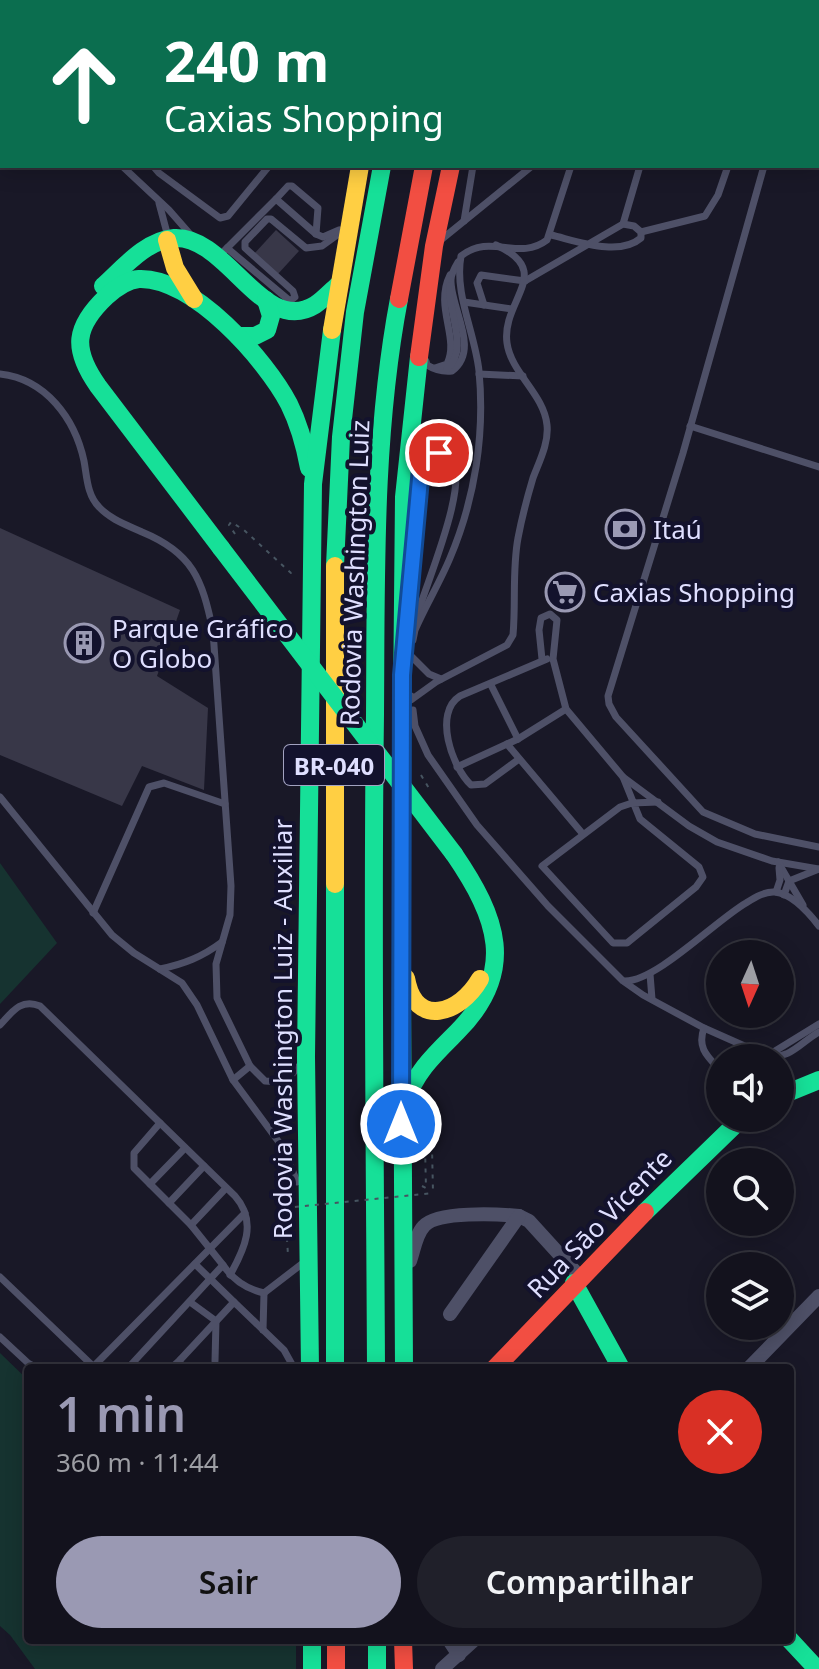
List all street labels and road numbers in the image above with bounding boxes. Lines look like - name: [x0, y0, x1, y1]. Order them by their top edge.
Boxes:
- street label: Rodovia Washington Luiz: [331, 419, 377, 727]
- road number: BR-040: [284, 745, 384, 785]
- street label: Rodovia Washington Luiz - Auxiliar: [264, 819, 300, 1239]
- street label: Rua Sāo Vicente: [518, 1141, 680, 1305]

